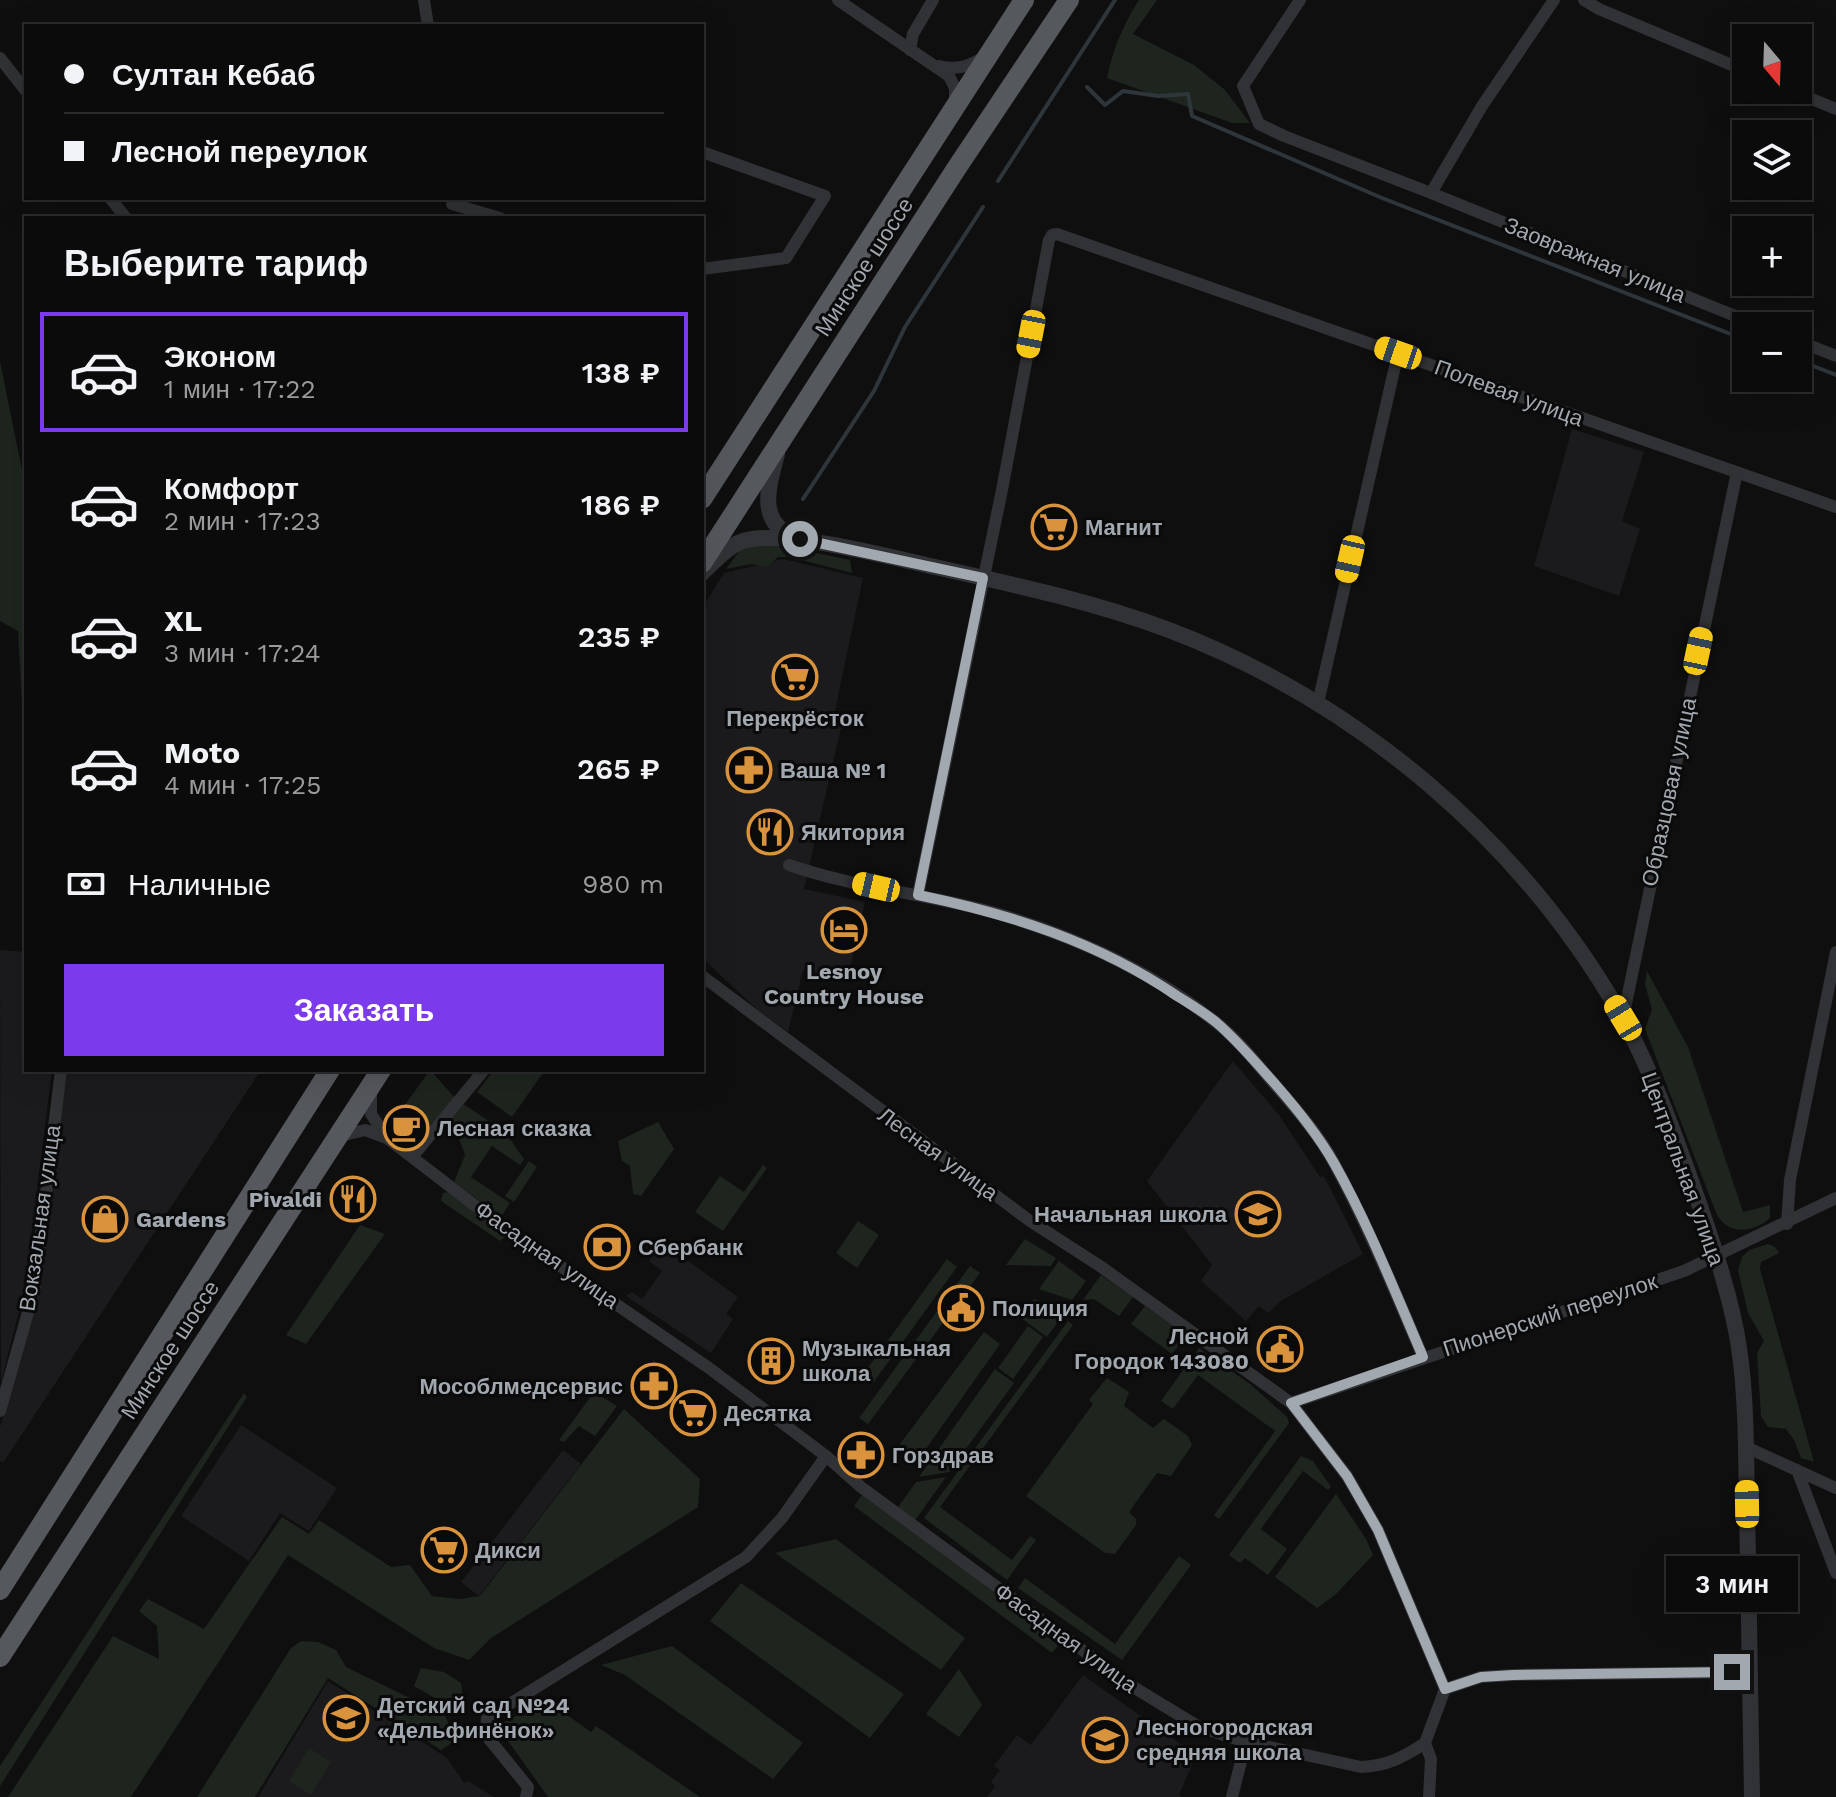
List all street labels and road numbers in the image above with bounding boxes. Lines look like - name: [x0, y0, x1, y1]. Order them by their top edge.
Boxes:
- street label: Минское шоссе: [810, 193, 918, 341]
- street label: Заовражная улица: [1501, 212, 1690, 308]
- street label: Полевая улица: [1431, 355, 1587, 432]
- street label: Образцовая улица: [1637, 695, 1701, 889]
- street label: Центральная улица: [1636, 1069, 1730, 1270]
- street label: Лесная улица: [873, 1102, 1003, 1206]
- street label: Вокзальная улица: [15, 1123, 66, 1313]
- street label: Фасадная улица: [470, 1196, 624, 1314]
- street label: Пионерский переулок: [1440, 1268, 1660, 1361]
- street label: Минское шоссе: [116, 1276, 224, 1424]
- street label: Фасадная улица: [990, 1578, 1142, 1698]

